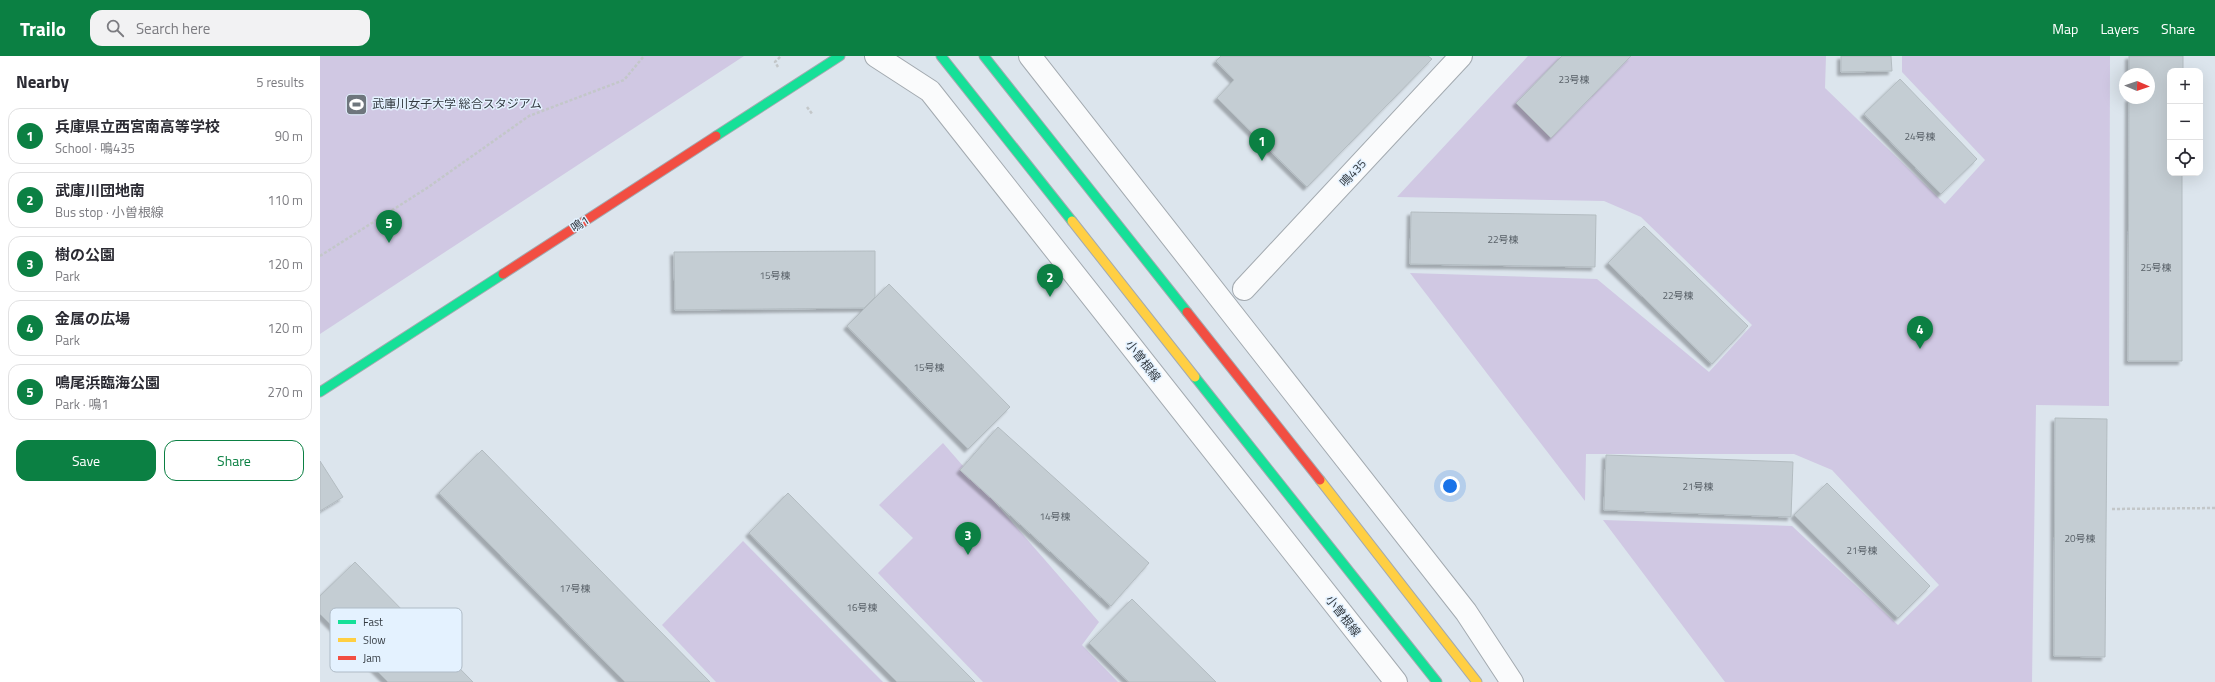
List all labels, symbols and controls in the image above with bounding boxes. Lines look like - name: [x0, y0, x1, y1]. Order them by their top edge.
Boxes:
- search box: [90, 10, 370, 46]
- text: Trailo: [20, 14, 66, 43]
- icon: search: [104, 17, 126, 39]
- text: Search here: [136, 17, 210, 40]
- text: Map: [2052, 18, 2078, 39]
- text: Layers: [2100, 18, 2139, 39]
- text: Share: [2161, 18, 2195, 39]
- north arrow: [2119, 68, 2155, 104]
- map controls: [2167, 68, 2203, 176]
- button: +: [2167, 68, 2203, 104]
- text: Nearby: [16, 69, 69, 95]
- text: 5 results: [256, 72, 304, 92]
- house number: 23号棟: [1558, 72, 1590, 87]
- sports icon: 武庫川女子大学 総合スタジアム: [343, 91, 369, 117]
- place label: 武庫川女子大学 総合スタジアム: [372, 94, 542, 113]
- button: −: [2167, 104, 2203, 140]
- text: 兵庫県立西宮南高等学校: [55, 115, 220, 138]
- text: 1: [26, 126, 34, 146]
- text: 90 m: [275, 126, 303, 146]
- pin: 1: [1249, 128, 1275, 161]
- house number: 24号棟: [1904, 129, 1936, 144]
- text: School · 鳴435: [55, 138, 135, 158]
- button: locate: [2167, 140, 2203, 176]
- street label: 鳴435: [1335, 154, 1371, 191]
- text: 武庫川団地南: [55, 179, 145, 202]
- text: 2: [26, 190, 34, 210]
- text: 110 m: [267, 190, 303, 210]
- text: Bus stop · 小曽根線: [55, 202, 164, 222]
- pin: 5: [376, 210, 402, 243]
- street label: 鳴1: [567, 211, 593, 237]
- house number: 22号棟: [1487, 232, 1519, 247]
- text: 樹の公園: [55, 243, 115, 266]
- text: 3: [26, 254, 34, 274]
- text: 120 m: [267, 254, 303, 274]
- house number: 25号棟: [2140, 260, 2172, 275]
- pin: 2: [1037, 264, 1063, 297]
- text: Park: [55, 266, 80, 286]
- house number: 15号棟: [759, 268, 791, 283]
- house number: 22号棟: [1662, 288, 1694, 303]
- text: 金属の広場: [55, 307, 130, 330]
- pin: 4: [1907, 316, 1933, 349]
- text: 4: [26, 318, 34, 338]
- text: 120 m: [267, 318, 303, 338]
- text: Park: [55, 330, 80, 350]
- street label: 小曽根線: [1121, 336, 1166, 385]
- house number: 15号棟: [913, 360, 945, 375]
- text: 鳴尾浜臨海公園: [55, 371, 160, 394]
- text: 5: [26, 382, 34, 402]
- text: 270 m: [267, 382, 303, 402]
- text: Park · 鳴1: [55, 394, 109, 414]
- button: Save: [16, 440, 156, 481]
- button: Share: [164, 440, 304, 481]
- your location: [1440, 476, 1460, 496]
- house number: 21号棟: [1682, 479, 1714, 494]
- house number: 14号棟: [1039, 509, 1071, 524]
- pin: 3: [955, 522, 981, 555]
- house number: 20号棟: [2064, 531, 2096, 546]
- house number: 21号棟: [1846, 543, 1878, 558]
- house number: 17号棟: [559, 581, 591, 596]
- street label: 小曽根線: [1321, 591, 1366, 640]
- house number: 16号棟: [846, 600, 878, 615]
- legend: [330, 608, 462, 672]
- text: Fast: [363, 614, 383, 630]
- text: Slow: [363, 632, 386, 648]
- text: Jam: [363, 650, 381, 666]

